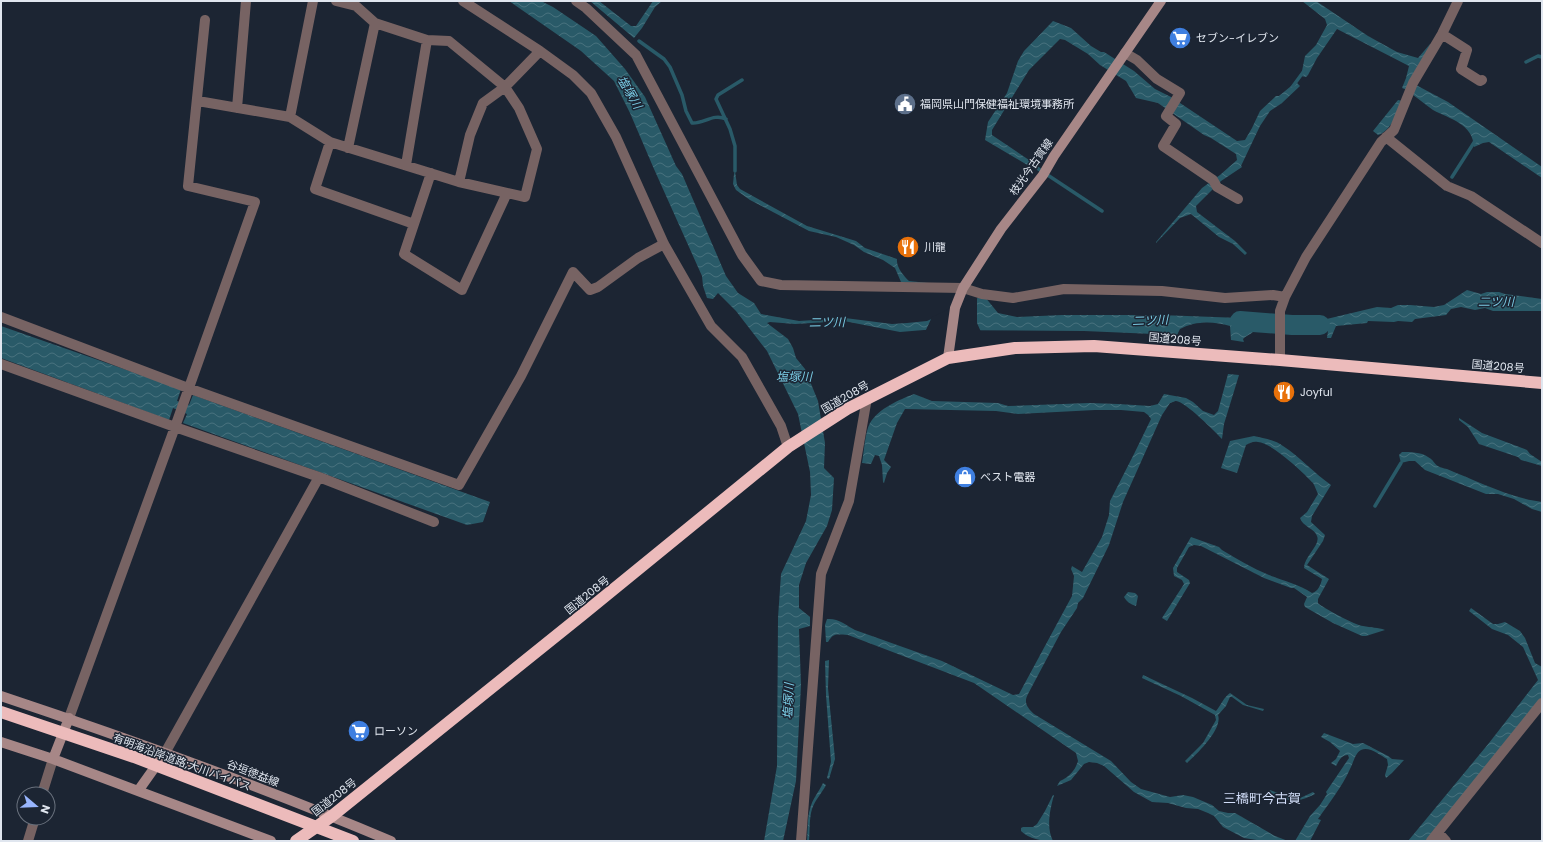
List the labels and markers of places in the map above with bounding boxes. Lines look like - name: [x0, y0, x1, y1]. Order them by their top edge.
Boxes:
- supermarket icon: セブン-イレブン: [1167, 25, 1193, 51]
- place label: セブン-イレブン: [1196, 30, 1279, 46]
- public building icon: 福岡県山門保健福祉環境事務所: [892, 91, 918, 117]
- place label: 福岡県山門保健福祉環境事務所: [920, 96, 1075, 112]
- restaurant icon: 川龍: [895, 234, 921, 260]
- place label: 川龍: [924, 239, 946, 255]
- restaurant icon: Joyful: [1271, 379, 1297, 405]
- place label: Joyful: [1300, 384, 1332, 400]
- shop icon: ベスト電器: [952, 464, 978, 490]
- place label: ベスト電器: [980, 469, 1035, 485]
- supermarket icon: ローソン: [346, 718, 372, 744]
- place label: ローソン: [374, 723, 418, 739]

